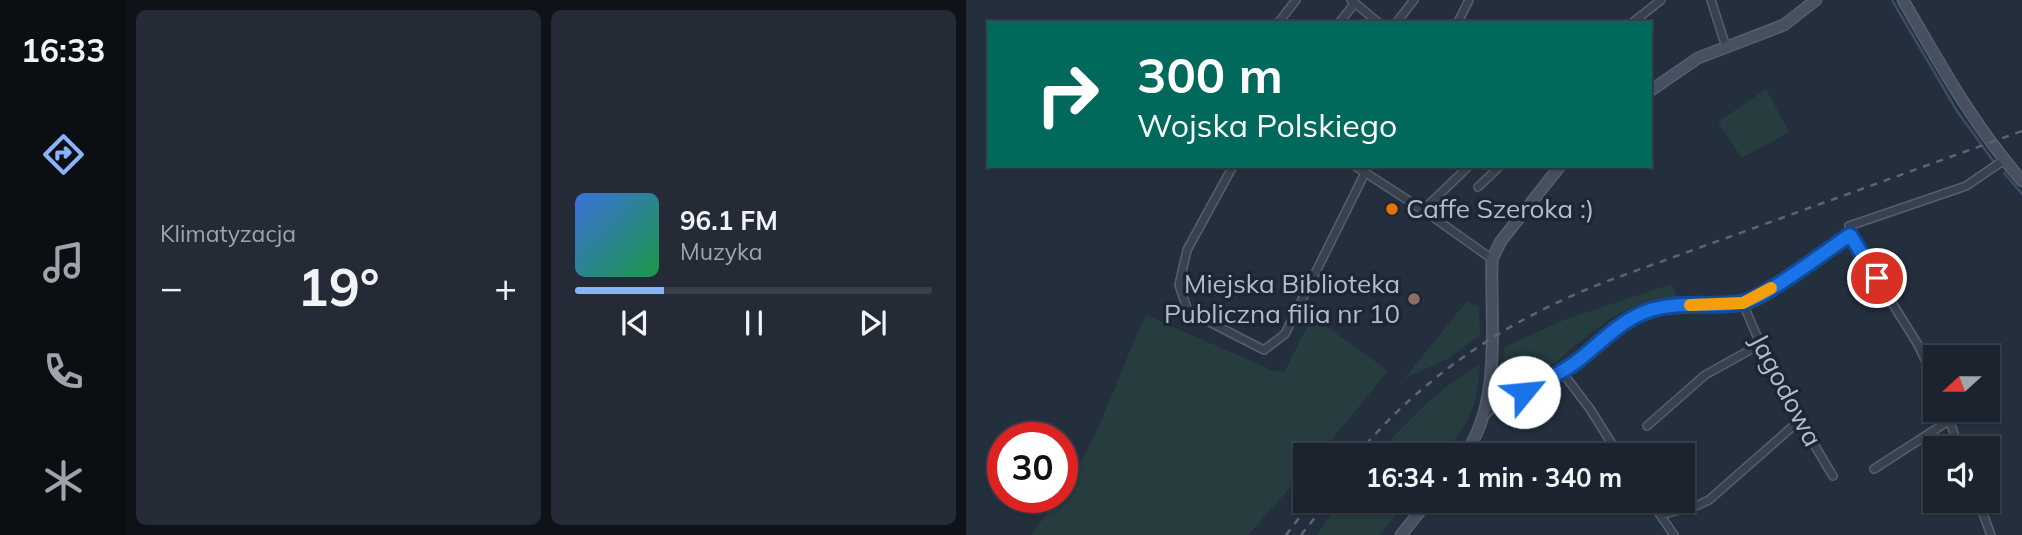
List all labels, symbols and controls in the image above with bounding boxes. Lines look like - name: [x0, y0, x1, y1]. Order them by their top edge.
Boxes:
- text: 16:33: [21, 30, 105, 70]
- text: 300 m: [1137, 44, 1283, 105]
- icon: right: [1022, 49, 1113, 140]
- text: Wojska Polskiego: [1137, 105, 1397, 145]
- icon: directions: [39, 130, 88, 179]
- place label: Caffe Szeroka :): [1406, 192, 1594, 225]
- marker: Caffe Szeroka :): [1384, 201, 1400, 217]
- text: 96.1 FM: [680, 204, 778, 237]
- text: Klimatyzacja: [160, 219, 296, 248]
- text: Muzyka: [680, 237, 763, 266]
- icon: music: [39, 238, 88, 287]
- pin: [1847, 248, 1907, 308]
- text: 19°: [297, 254, 380, 319]
- icon: arrive: [1858, 259, 1896, 297]
- text: −: [160, 263, 183, 311]
- text: +: [494, 263, 517, 311]
- place label: Miejska Biblioteka Publiczna filia nr 10: [1164, 267, 1400, 330]
- marker: Miejska Biblioteka Publiczna filia nr 10: [1406, 291, 1422, 307]
- icon: previous: [616, 304, 654, 342]
- icon: pause: [735, 304, 773, 342]
- icon: next: [854, 304, 892, 342]
- street label: Jagodowa: [1743, 328, 1830, 452]
- north arrow: [1923, 345, 2000, 422]
- map controls: [1923, 345, 2000, 513]
- icon: phone: [39, 347, 88, 396]
- position arrow: [1487, 355, 1561, 429]
- speed limit sign: 30: [987, 422, 1078, 513]
- button: sound: [1923, 436, 2000, 513]
- icon: climate: [39, 456, 88, 505]
- text: 16:34 · 1 min · 340 m: [1366, 461, 1622, 494]

